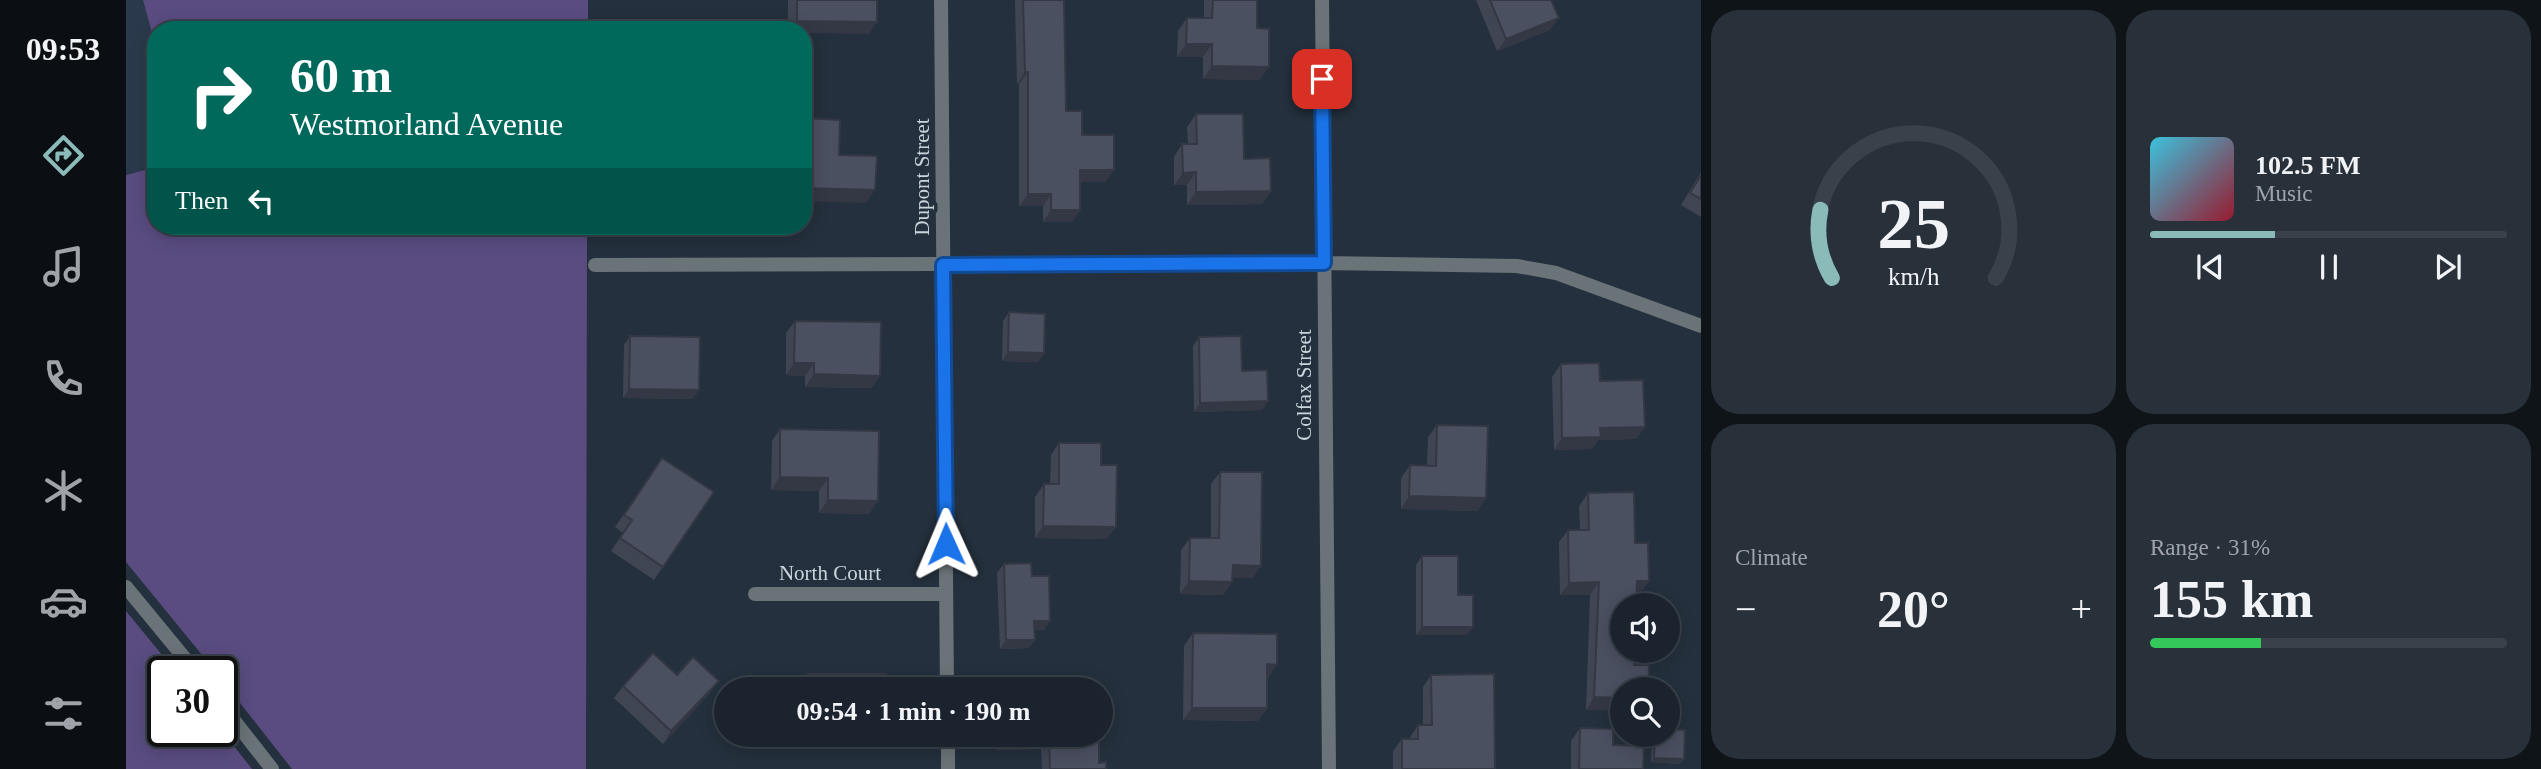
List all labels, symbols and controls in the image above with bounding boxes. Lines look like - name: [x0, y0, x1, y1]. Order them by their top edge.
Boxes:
- text: 09:53: [26, 31, 100, 67]
- text: 60 m: [290, 48, 392, 103]
- icon: right: [175, 49, 266, 140]
- pin: [1292, 49, 1352, 109]
- icon: arrive: [1303, 60, 1341, 98]
- text: Westmorland Avenue: [290, 106, 563, 142]
- street label: Dupont Street: [910, 118, 934, 236]
- icon: directions: [39, 131, 88, 180]
- text: 102.5 FM: [2255, 151, 2360, 180]
- text: Music: [2255, 181, 2313, 206]
- icon: left: [242, 182, 280, 220]
- text: 25: [1877, 183, 1950, 264]
- text: Then: [175, 186, 228, 215]
- icon: music: [39, 242, 88, 291]
- icon: previous: [2191, 248, 2229, 286]
- icon: pause: [2310, 248, 2348, 286]
- icon: next: [2429, 248, 2467, 286]
- text: km/h: [1888, 263, 1940, 290]
- street label: Colfax Street: [1292, 329, 1316, 441]
- icon: phone: [39, 354, 88, 403]
- icon: climate: [39, 466, 88, 515]
- position arrow: [909, 507, 983, 581]
- text: Range · 31%: [2150, 535, 2270, 560]
- text: Climate: [1735, 545, 1808, 570]
- street label: North Court: [779, 561, 881, 585]
- text: 155 km: [2150, 571, 2313, 628]
- icon: car: [39, 577, 88, 626]
- text: 20°: [1877, 581, 1950, 638]
- text: −: [1735, 588, 1756, 630]
- text: +: [2071, 588, 2092, 630]
- map controls: [1610, 593, 1680, 747]
- button: sound: [1610, 593, 1680, 663]
- speed limit sign: 30: [147, 656, 238, 747]
- button: search: [1610, 677, 1680, 747]
- icon: filters: [39, 689, 88, 738]
- text: 09:54 · 1 min · 190 m: [797, 697, 1031, 726]

